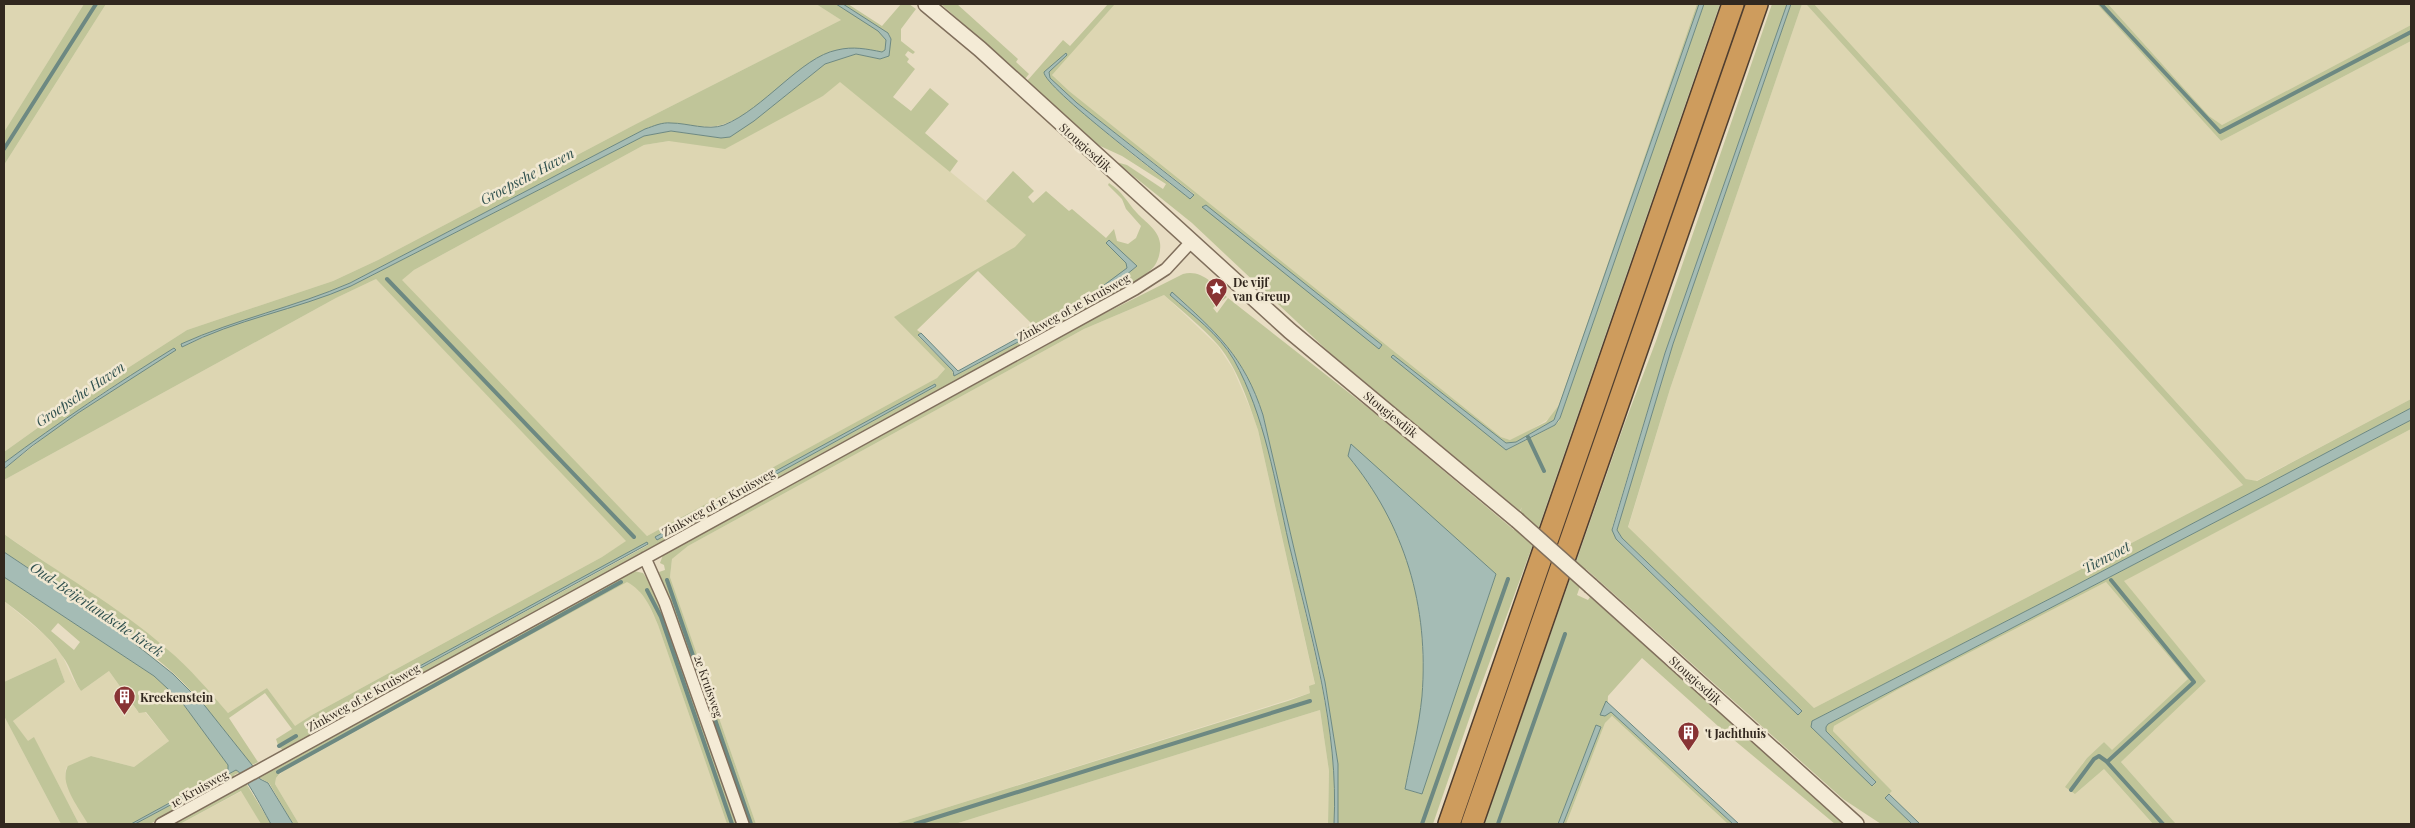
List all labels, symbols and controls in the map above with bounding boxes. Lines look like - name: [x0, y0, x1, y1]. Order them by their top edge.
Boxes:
- street label: Stougjesdijk: [1056, 119, 1116, 175]
- water label: Groepsche Haven: [477, 143, 577, 209]
- street label: Zinkweg of 1e Kruisweg: [1014, 269, 1133, 345]
- place label: De vijf van Greup: [1232, 274, 1290, 304]
- place icon: De vijf van Greup: [1205, 277, 1229, 308]
- water label: Groepsche Haven: [32, 357, 128, 431]
- street label: Stougjesdijk: [1360, 387, 1422, 441]
- street label: Zinkweg of 1e Kruisweg: [659, 464, 778, 540]
- water label: Tienvoet: [2079, 536, 2135, 578]
- water label: Oud-Beijerlandsche Kreek: [27, 557, 167, 661]
- street label: 2e Kruisweg: [691, 652, 727, 720]
- street label: Stougjesdijk: [1666, 652, 1726, 708]
- street label: Zinkweg of 1e Kruisweg: [304, 659, 423, 735]
- building icon: Kreekenstein: [112, 685, 136, 716]
- place label: Kreekenstein: [140, 689, 214, 705]
- building icon: 't Jachthuis: [1677, 721, 1701, 752]
- place label: 't Jachthuis: [1705, 725, 1767, 741]
- street label: 1e Kruisweg: [167, 765, 231, 811]

